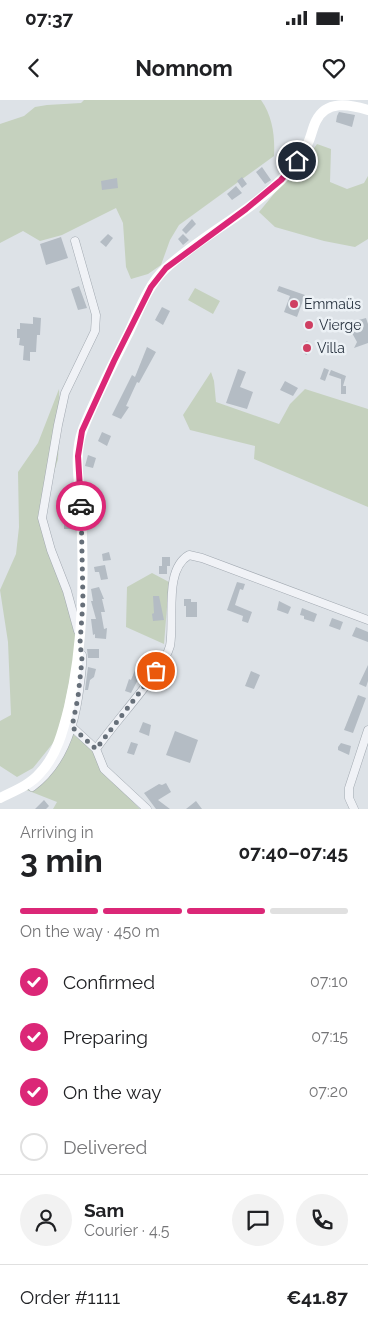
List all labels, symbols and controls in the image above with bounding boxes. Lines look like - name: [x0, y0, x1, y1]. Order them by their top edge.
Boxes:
- text: 07:37: [25, 7, 73, 29]
- icon: back: [20, 54, 48, 82]
- icon: heart: [320, 54, 348, 82]
- text: Nomnom: [135, 55, 233, 81]
- pin: [276, 140, 318, 182]
- icon: home: [283, 147, 311, 175]
- place label: Emmaüs: [304, 296, 361, 312]
- marker: Emmaüs: [288, 298, 300, 310]
- place label: Vierge: [319, 317, 361, 333]
- marker: Vierge: [303, 319, 315, 331]
- place label: Villa: [317, 340, 345, 356]
- marker: Villa: [301, 342, 313, 354]
- courier: [56, 481, 106, 531]
- icon: car: [67, 492, 95, 520]
- pin: [135, 650, 177, 692]
- icon: bag: [142, 657, 170, 685]
- text: Arriving in: [20, 823, 94, 842]
- text: 07:40–07:45: [239, 841, 348, 863]
- text: 3 min: [20, 842, 103, 879]
- text: On the way · 450 m: [20, 922, 160, 941]
- icon: check: [20, 968, 48, 996]
- text: Confirmed: [63, 971, 155, 993]
- text: 07:10: [310, 972, 348, 991]
- icon: check: [20, 1023, 48, 1051]
- text: Preparing: [63, 1026, 148, 1048]
- text: 07:15: [311, 1027, 348, 1046]
- icon: check: [20, 1078, 48, 1106]
- text: On the way: [63, 1081, 162, 1103]
- text: 07:20: [309, 1082, 348, 1101]
- text: Delivered: [63, 1136, 147, 1158]
- button: person: [20, 1194, 72, 1246]
- button: chat: [232, 1194, 284, 1246]
- button: phone: [296, 1194, 348, 1246]
- text: Sam: [84, 1199, 124, 1221]
- text: Courier · 4.5: [84, 1221, 169, 1240]
- text: Order #1111: [20, 1286, 120, 1308]
- text: €41.87: [286, 1286, 348, 1308]

